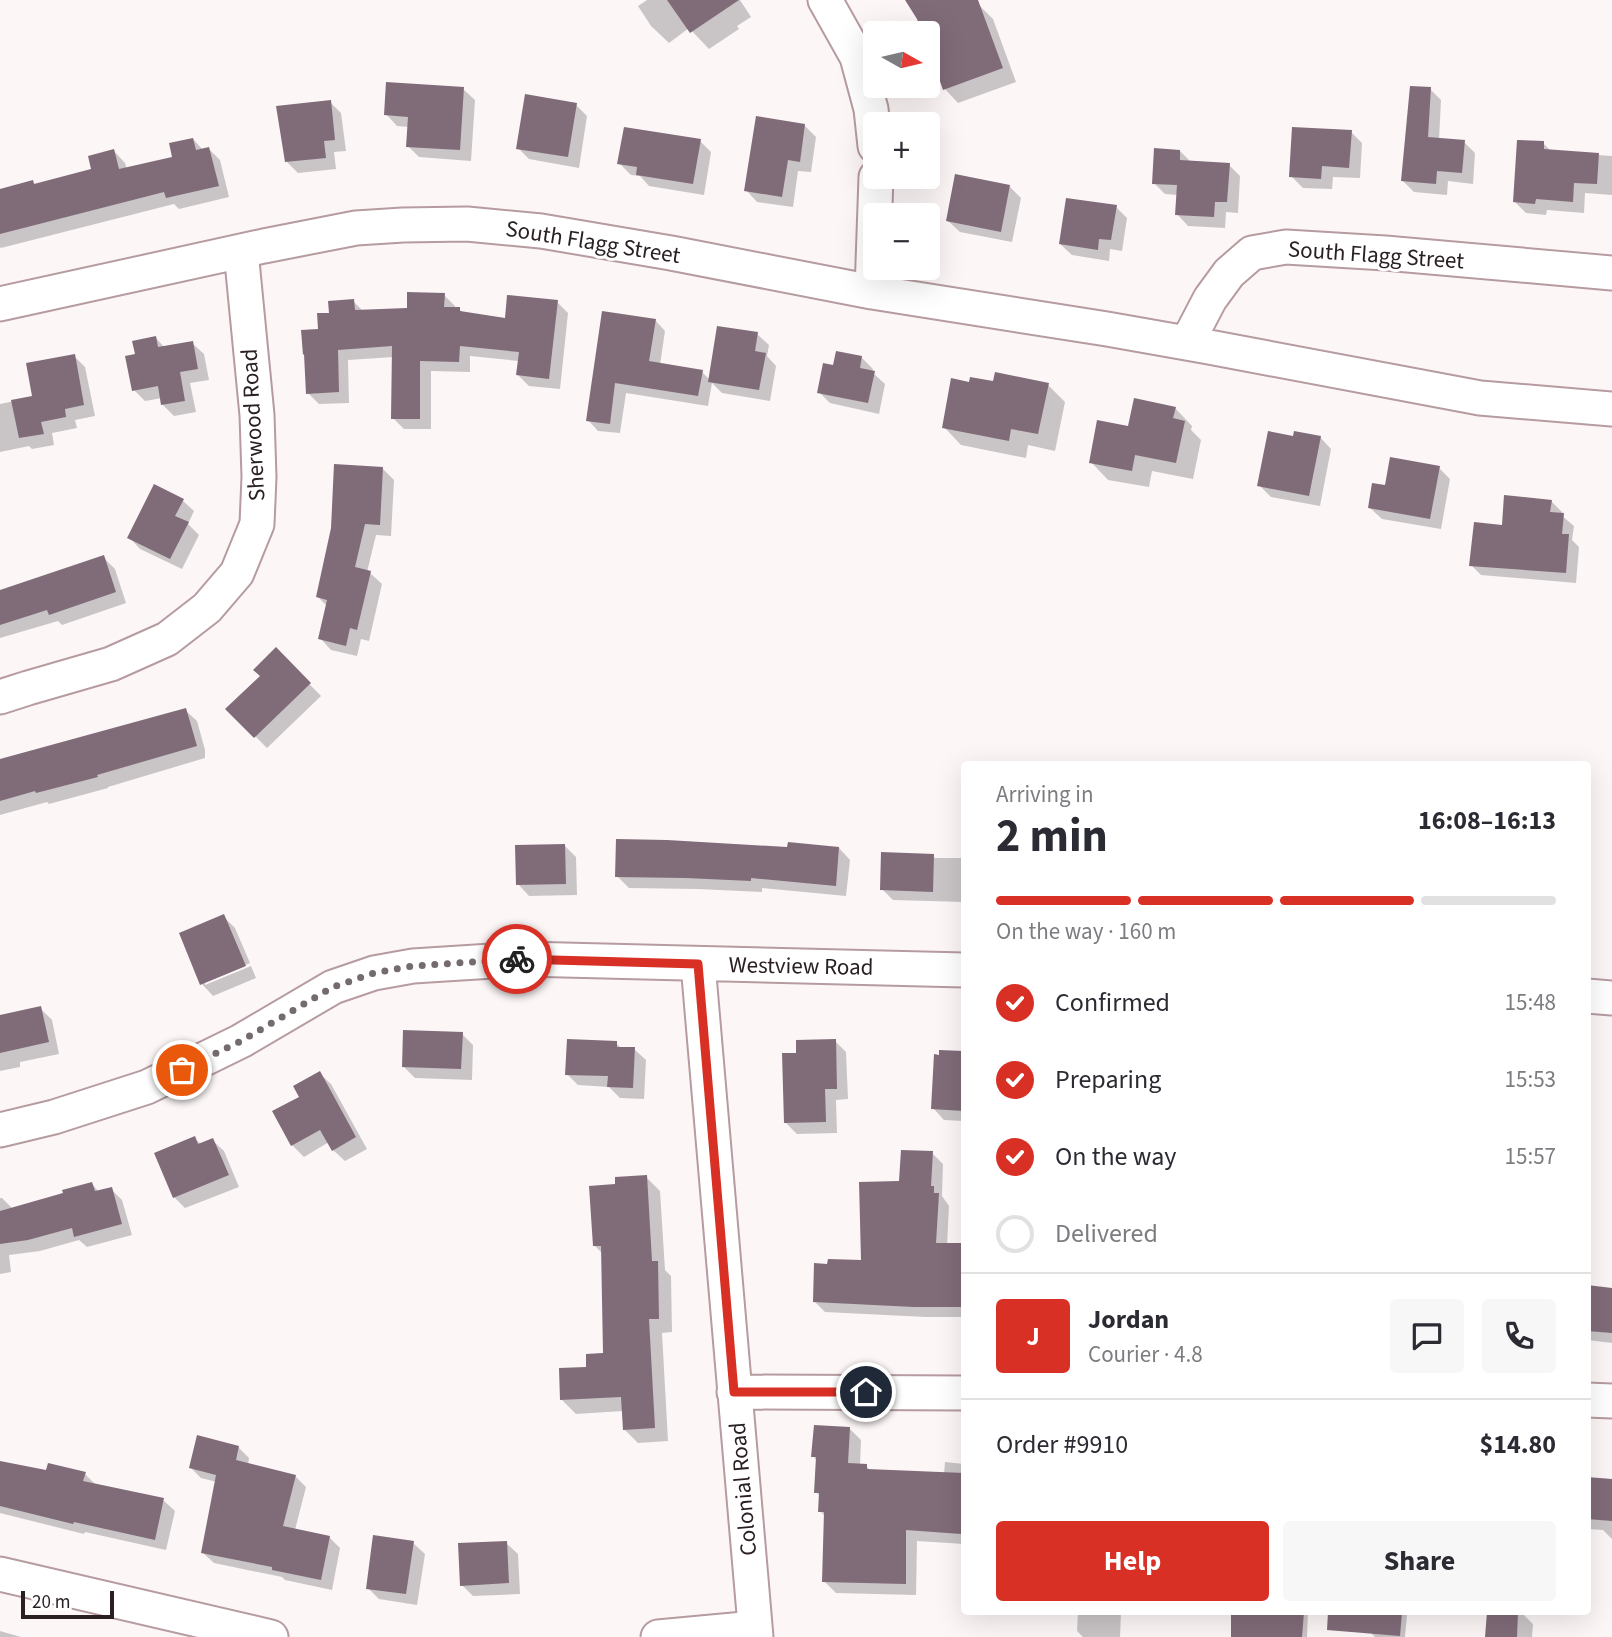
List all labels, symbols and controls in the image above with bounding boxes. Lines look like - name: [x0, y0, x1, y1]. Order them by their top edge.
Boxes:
- north arrow: [863, 21, 940, 98]
- map controls: [863, 21, 940, 280]
- button: +: [863, 112, 940, 189]
- button: −: [863, 203, 940, 280]
- street label: South Flagg Street: [503, 212, 683, 272]
- street label: South Flagg Street: [1287, 232, 1465, 278]
- street label: Sherwood Road: [233, 348, 273, 502]
- text: Arriving in: [996, 778, 1094, 811]
- text: 16:08–16:13: [1418, 802, 1556, 839]
- text: 2 min: [996, 804, 1108, 869]
- text: On the way · 160 m: [996, 915, 1176, 948]
- courier: [482, 924, 552, 994]
- icon: bike: [498, 940, 536, 978]
- street label: Westview Road: [728, 948, 874, 984]
- icon: check: [996, 984, 1034, 1022]
- text: Confirmed: [1055, 984, 1170, 1021]
- text: 15:48: [1505, 986, 1556, 1019]
- pin: [152, 1040, 212, 1100]
- icon: bag: [163, 1051, 201, 1089]
- icon: check: [996, 1061, 1034, 1099]
- text: Preparing: [1055, 1061, 1161, 1098]
- text: 15:53: [1505, 1063, 1556, 1096]
- icon: check: [996, 1138, 1034, 1176]
- text: On the way: [1055, 1138, 1176, 1175]
- text: 15:57: [1505, 1140, 1556, 1173]
- text: Delivered: [1055, 1215, 1158, 1252]
- button: chat: [1390, 1299, 1464, 1373]
- button: phone: [1482, 1299, 1556, 1373]
- text: Jordan: [1088, 1301, 1169, 1338]
- text: J: [1026, 1318, 1040, 1355]
- text: Courier · 4.8: [1088, 1338, 1203, 1371]
- pin: [836, 1362, 896, 1422]
- icon: home: [847, 1373, 885, 1411]
- street label: Colonial Road: [721, 1421, 765, 1557]
- text: Order #9910: [996, 1426, 1128, 1463]
- text: $14.80: [1480, 1426, 1556, 1463]
- button: Help: [996, 1521, 1269, 1601]
- button: Share: [1283, 1521, 1556, 1601]
- scale bar: [21, 1588, 114, 1620]
- text: 20 m: [32, 1589, 70, 1616]

